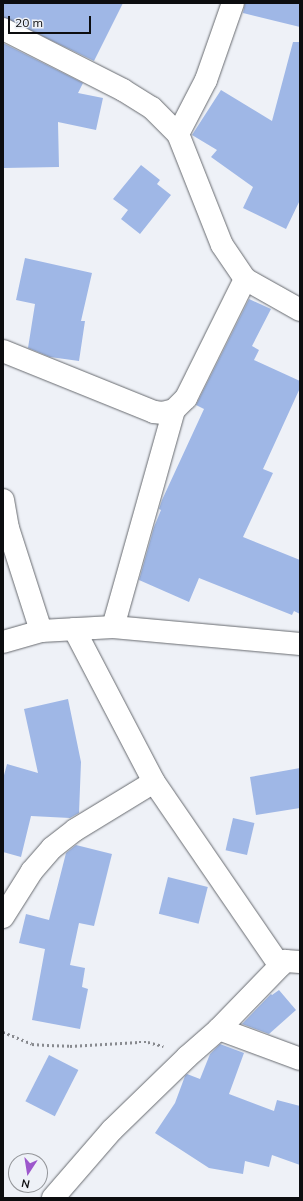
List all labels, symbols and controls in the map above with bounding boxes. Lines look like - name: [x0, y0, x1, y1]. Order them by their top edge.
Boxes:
- scale bar: [10, 8, 93, 34]
- text: 20 m: [15, 15, 43, 30]
- north arrow: [8, 1153, 48, 1193]
- text: N: [20, 1176, 31, 1191]

